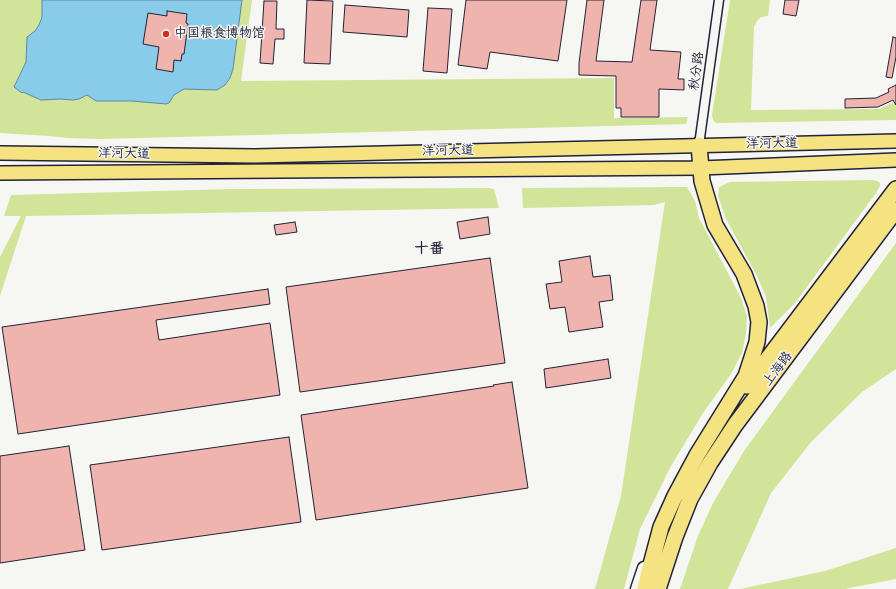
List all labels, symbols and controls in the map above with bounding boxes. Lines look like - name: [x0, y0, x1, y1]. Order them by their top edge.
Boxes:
- place label: 中国粮食博物馆: [174, 26, 265, 42]
- marker: 中国粮食博物馆: [161, 29, 171, 39]
- street label: 秋分路: [687, 51, 707, 91]
- street label: 洋河大道: [746, 136, 798, 152]
- street label: 洋河大道: [422, 143, 474, 159]
- street label: 洋河大道: [98, 146, 150, 162]
- district label: 十番: [414, 240, 444, 258]
- street label: 上海路: [760, 349, 796, 389]

